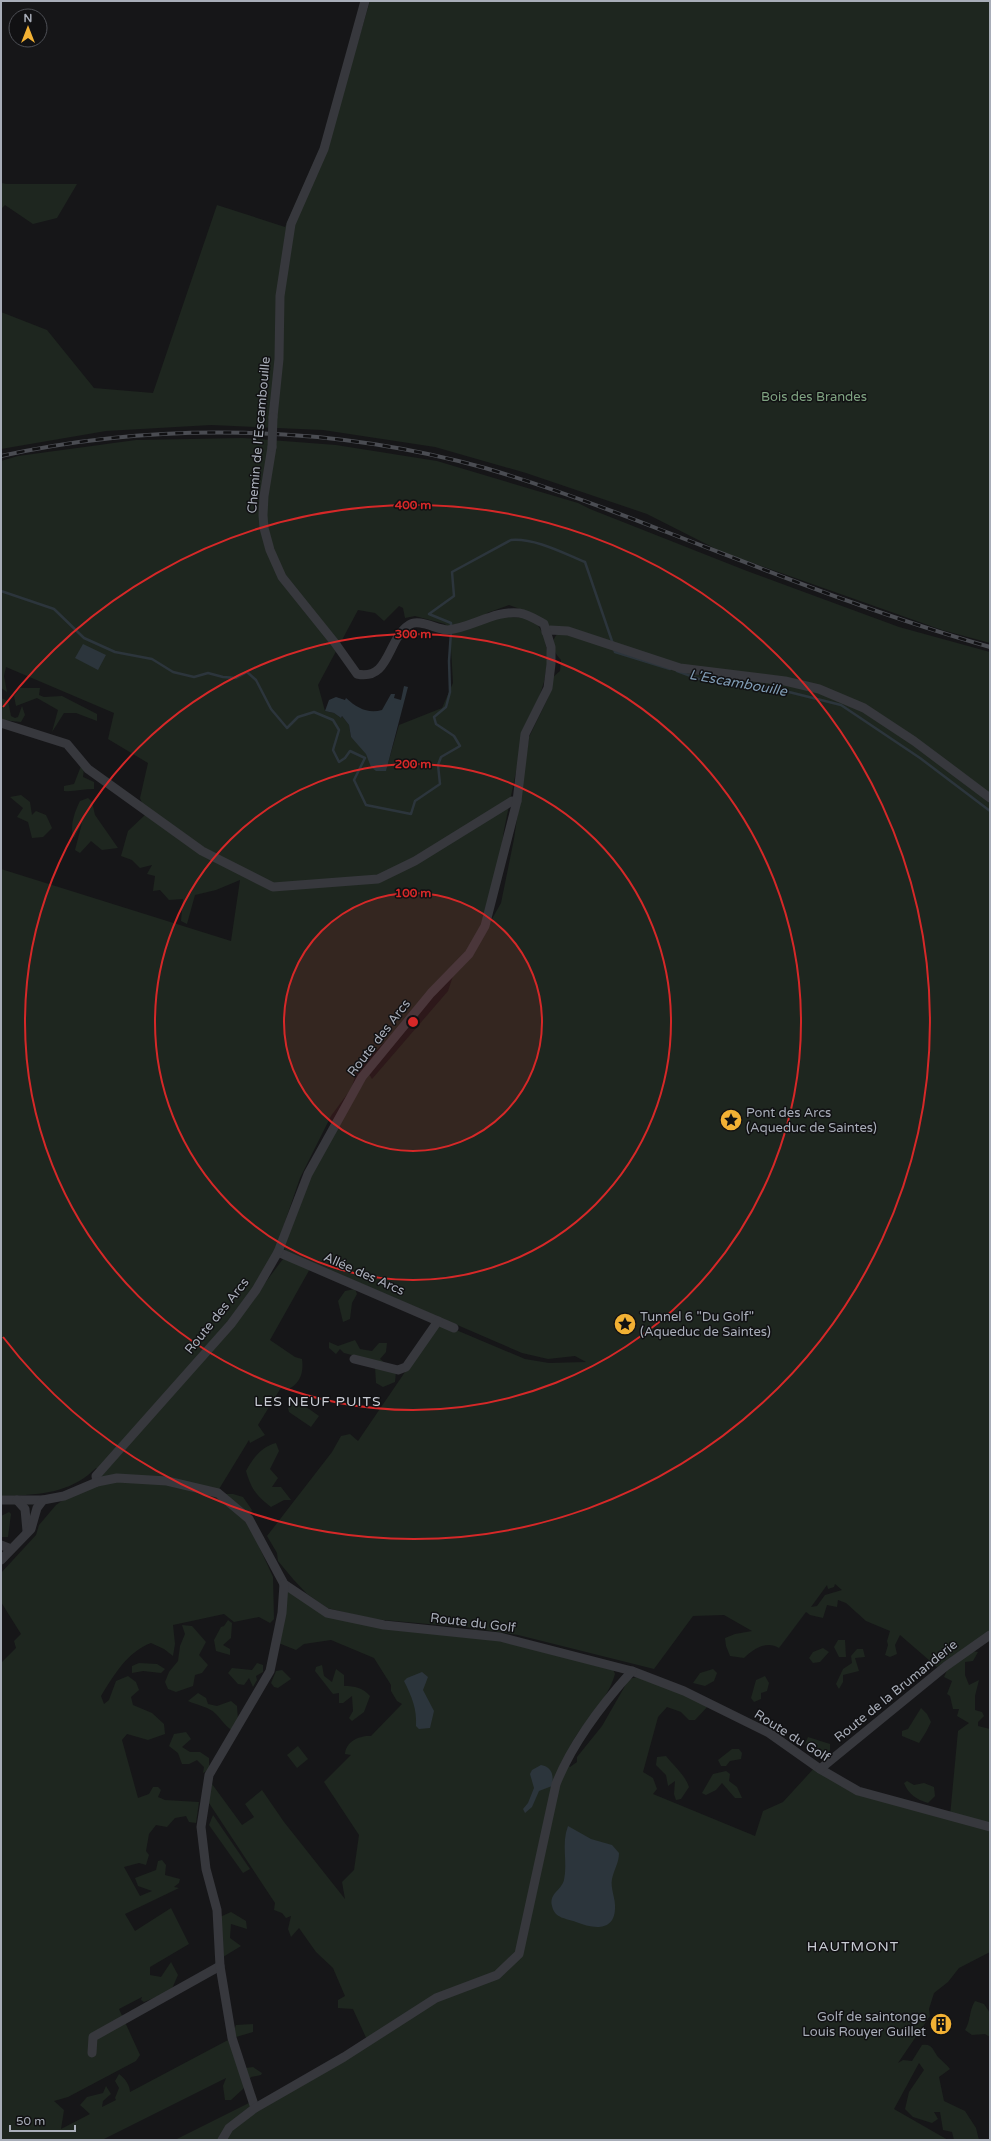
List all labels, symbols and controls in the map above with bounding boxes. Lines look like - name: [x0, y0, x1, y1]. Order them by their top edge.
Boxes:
- north arrow: [8, 8, 48, 48]
- text: N: [24, 12, 32, 25]
- street label: Chemin de l'Escambouille: [244, 356, 274, 514]
- park label: Bois des Brandes: [761, 389, 867, 405]
- text: 400 m: [395, 498, 431, 512]
- text: 300 m: [395, 627, 431, 641]
- water label: L'Escambouille: [688, 666, 789, 700]
- text: 200 m: [395, 757, 431, 771]
- text: 100 m: [395, 886, 431, 900]
- street label: Route des Arcs: [344, 996, 414, 1080]
- centre of rings: [406, 1015, 420, 1029]
- place label: Pont des Arcs (Aqueduc de Saintes): [746, 1105, 877, 1136]
- place icon: Pont des Arcs (Aqueduc de Saintes): [718, 1107, 744, 1133]
- street label: Allée des Arcs: [321, 1249, 407, 1299]
- street label: Route des Arcs: [181, 1275, 253, 1357]
- place label: Tunnel 6 "Du Golf" (Aqueduc de Saintes): [640, 1309, 771, 1340]
- place icon: Tunnel 6 "Du Golf" (Aqueduc de Saintes): [612, 1311, 638, 1337]
- district label: LES NEUF PUITS: [254, 1393, 382, 1410]
- street label: Route du Golf: [429, 1610, 517, 1636]
- street label: Route de la Brumanderie: [831, 1636, 961, 1746]
- street label: Route du Golf: [751, 1706, 833, 1766]
- district label: HAUTMONT: [807, 1938, 899, 1955]
- place label: Golf de saintonge Louis Rouyer Guillet: [802, 2009, 926, 2040]
- building icon: Golf de saintonge Louis Rouyer Guillet: [928, 2011, 954, 2037]
- scale bar: [10, 2107, 75, 2133]
- text: 50 m: [16, 2114, 45, 2128]

